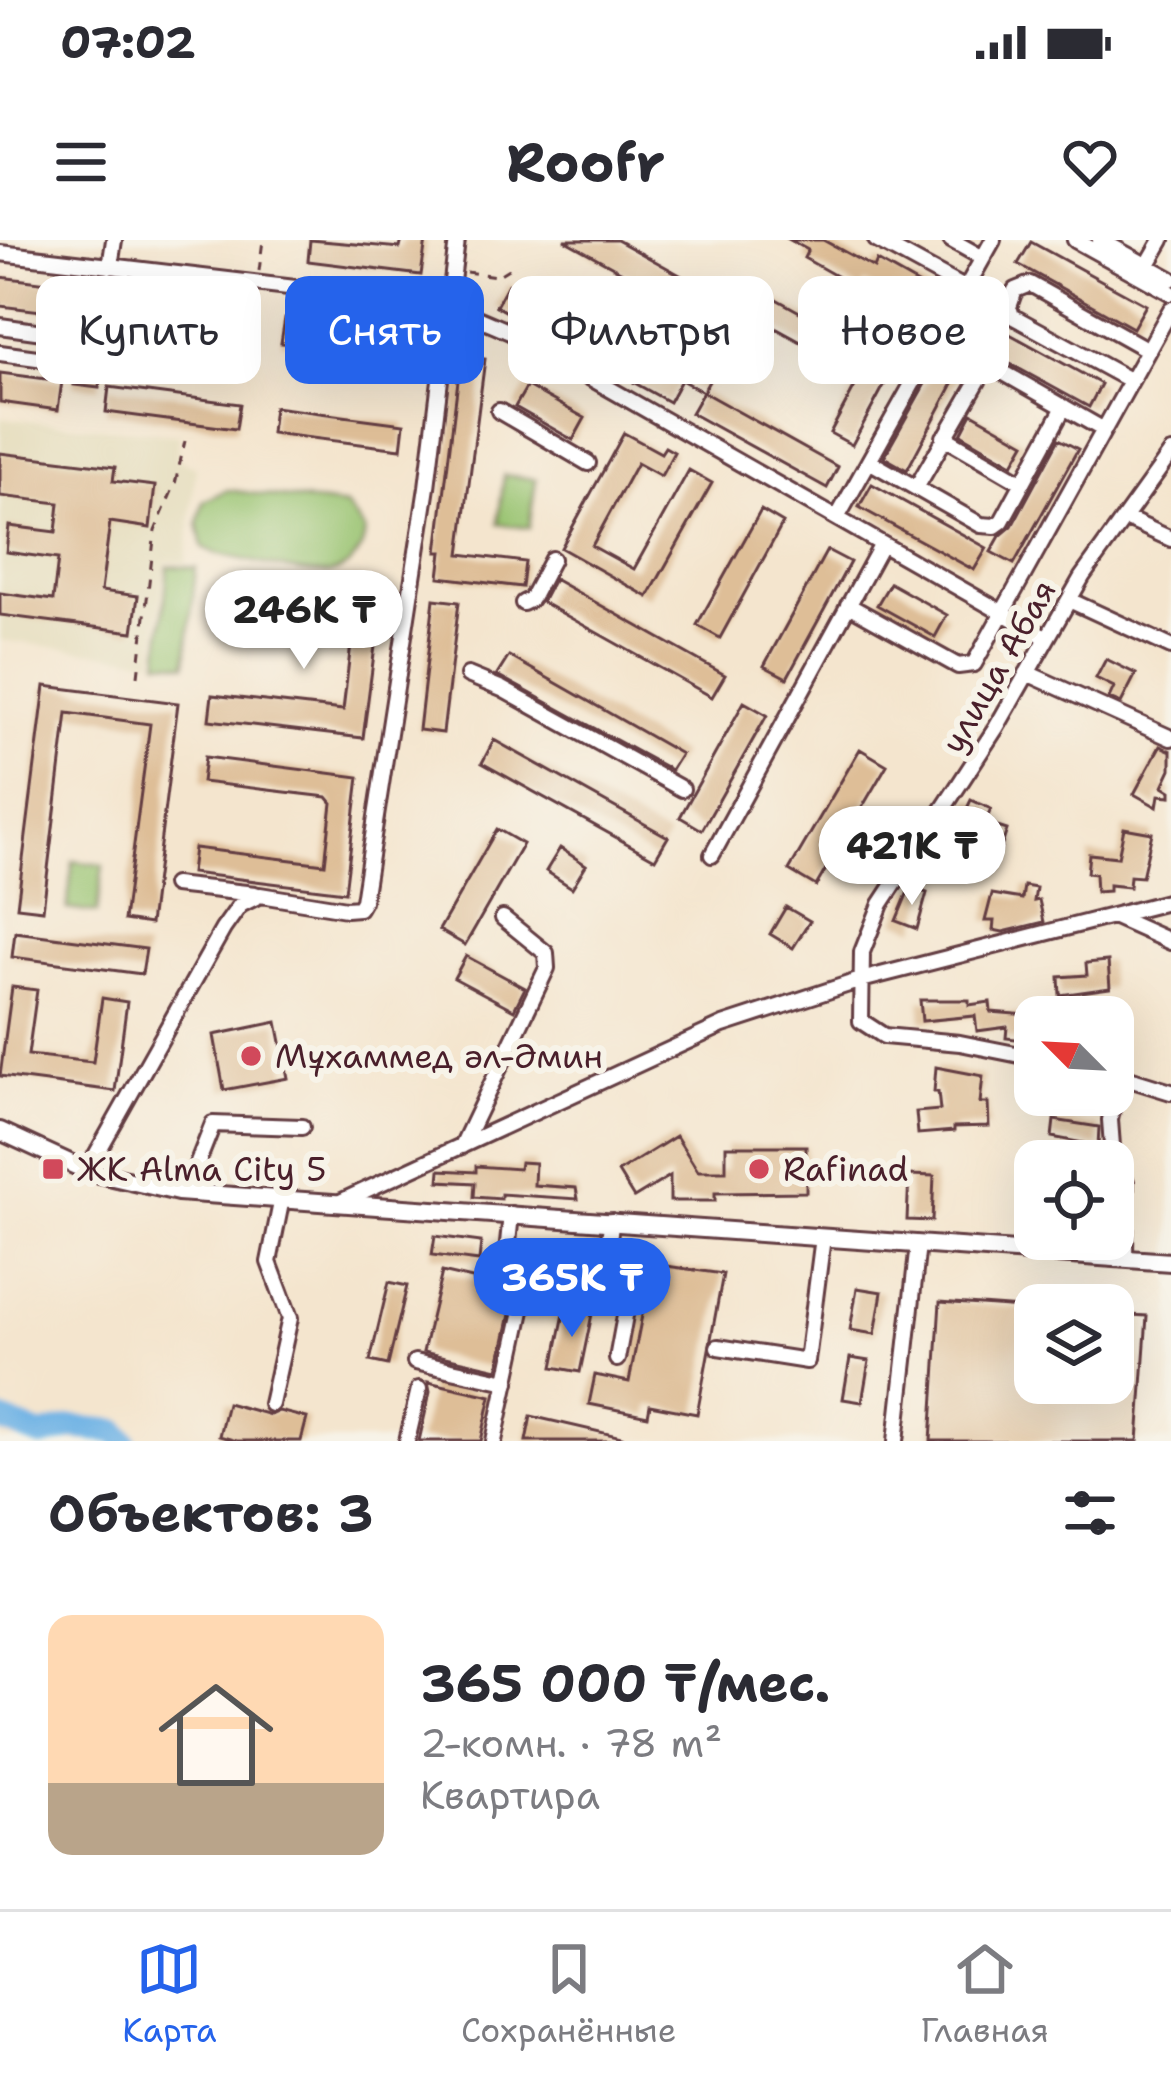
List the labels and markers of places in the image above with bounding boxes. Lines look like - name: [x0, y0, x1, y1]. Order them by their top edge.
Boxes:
- pin: 246K ₸: [206, 570, 402, 672]
- pin: 421K ₸: [814, 806, 1010, 908]
- place label: Мұхаммед әл-Әмин: [275, 1034, 603, 1079]
- marker: Мұхаммед әл-Әмин: [238, 1043, 264, 1069]
- place label: ЖК Alma City 5: [77, 1147, 327, 1192]
- place label: Rafinad: [783, 1147, 908, 1192]
- marker: ЖК Alma City 5: [40, 1156, 66, 1182]
- marker: Rafinad: [746, 1156, 772, 1182]
- pin: 365K ₸: [474, 1238, 670, 1340]

